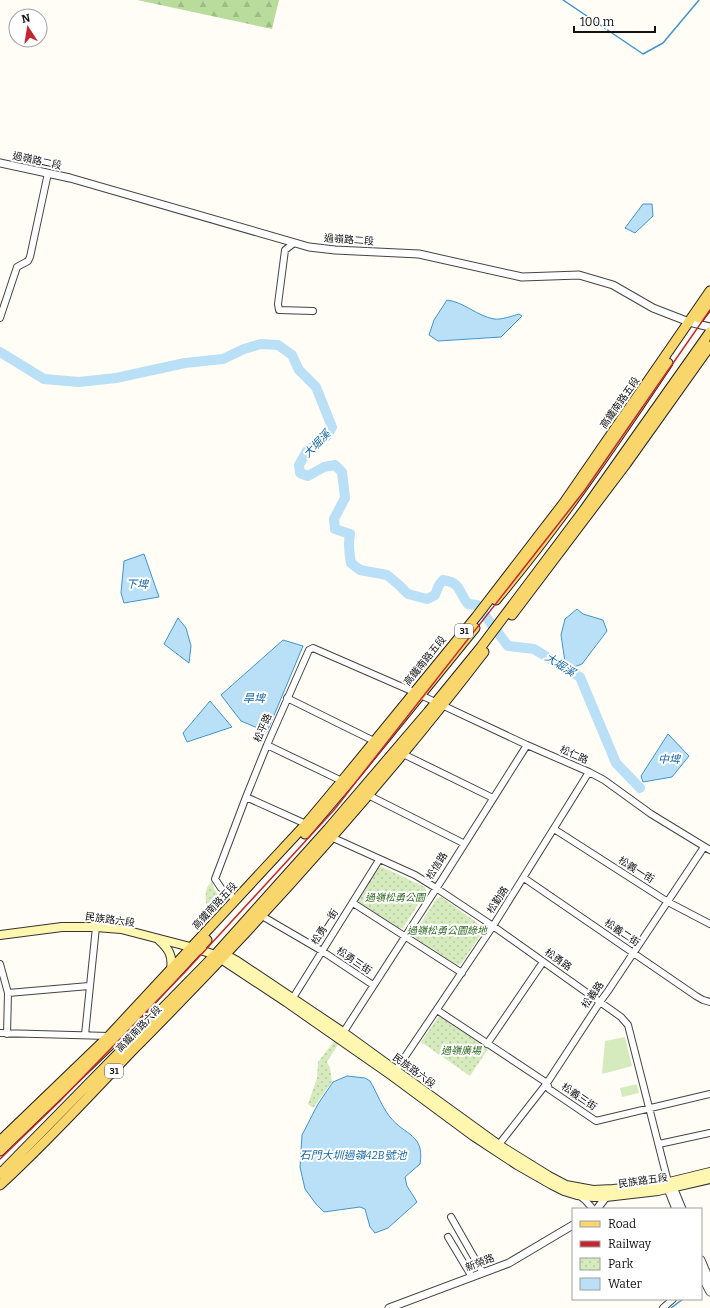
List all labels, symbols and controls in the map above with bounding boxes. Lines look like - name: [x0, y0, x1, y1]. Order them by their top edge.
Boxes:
- north arrow: [8, 8, 48, 48]
- scale bar: [574, 8, 655, 34]
- text: N: [21, 11, 32, 26]
- text: 100 m: [580, 15, 615, 29]
- street label: 過嶺路二段: [11, 150, 63, 172]
- street label: 過嶺路二段: [324, 232, 374, 248]
- street label: 高鐵南路五段: [598, 375, 642, 431]
- water label: 大堀溪: [301, 426, 335, 460]
- water label: 下埤: [126, 578, 150, 591]
- road number: 31: [455, 624, 473, 638]
- street label: 高鐵南路五段: [401, 634, 449, 688]
- water label: 大堀溪: [543, 651, 579, 680]
- water label: 旱埤: [243, 692, 267, 705]
- street label: 松平路: [252, 712, 274, 744]
- street label: 松仁路: [558, 743, 590, 767]
- water label: 中埤: [658, 753, 682, 766]
- street label: 松信路: [424, 850, 450, 882]
- street label: 松義一街: [616, 854, 656, 886]
- street label: 高鐵南路五段: [190, 880, 240, 932]
- street label: 松勤路: [485, 884, 511, 916]
- park label: 過嶺松勇公園: [365, 892, 427, 904]
- street label: 松勇一街: [309, 907, 341, 947]
- street label: 民族路六段: [84, 911, 136, 929]
- street label: 松義二街: [602, 917, 642, 949]
- park label: 過嶺松勇公園綠地: [407, 925, 488, 937]
- street label: 松勇三街: [334, 945, 374, 977]
- street label: 松勇路: [542, 946, 574, 974]
- street label: 松義路: [579, 979, 607, 1011]
- street label: 高鐵南路六段: [114, 1003, 164, 1055]
- park label: 過嶺廣場: [441, 1045, 482, 1057]
- street label: 民族路六段: [390, 1051, 438, 1091]
- road number: 31: [105, 1064, 123, 1078]
- street label: 松義三街: [559, 1081, 599, 1113]
- water label: 石門大圳過嶺42B號池: [300, 1149, 407, 1162]
- street label: 民族路五段: [617, 1172, 669, 1190]
- legend: [572, 1208, 702, 1300]
- text: Road: [608, 1217, 636, 1231]
- text: Railway: [608, 1237, 652, 1251]
- street label: 新榮路: [464, 1252, 496, 1274]
- text: Park: [608, 1257, 634, 1271]
- text: Water: [608, 1277, 643, 1291]

